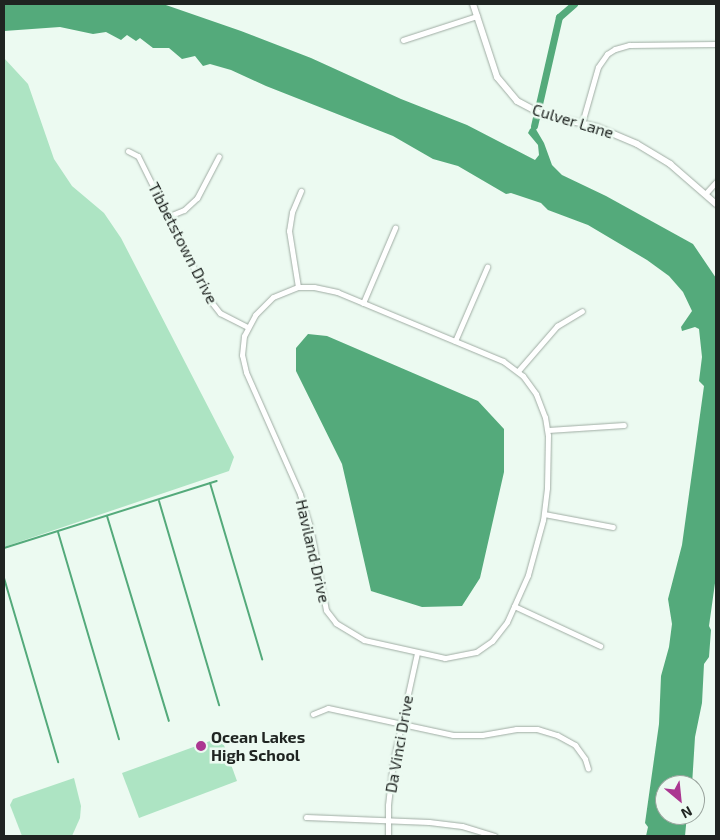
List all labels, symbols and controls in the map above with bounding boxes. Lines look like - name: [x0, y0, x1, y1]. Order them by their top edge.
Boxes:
- street label: Culver Lane: [530, 99, 616, 143]
- street label: Tibbetstown Drive: [144, 179, 222, 307]
- street label: Haviland Drive: [292, 497, 334, 605]
- street label: Da Vinci Drive: [381, 693, 417, 795]
- place label: Ocean Lakes High School: [211, 727, 305, 765]
- marker: Ocean Lakes High School: [195, 740, 207, 752]
- north arrow: [655, 775, 705, 825]
- text: N: [678, 803, 695, 823]

